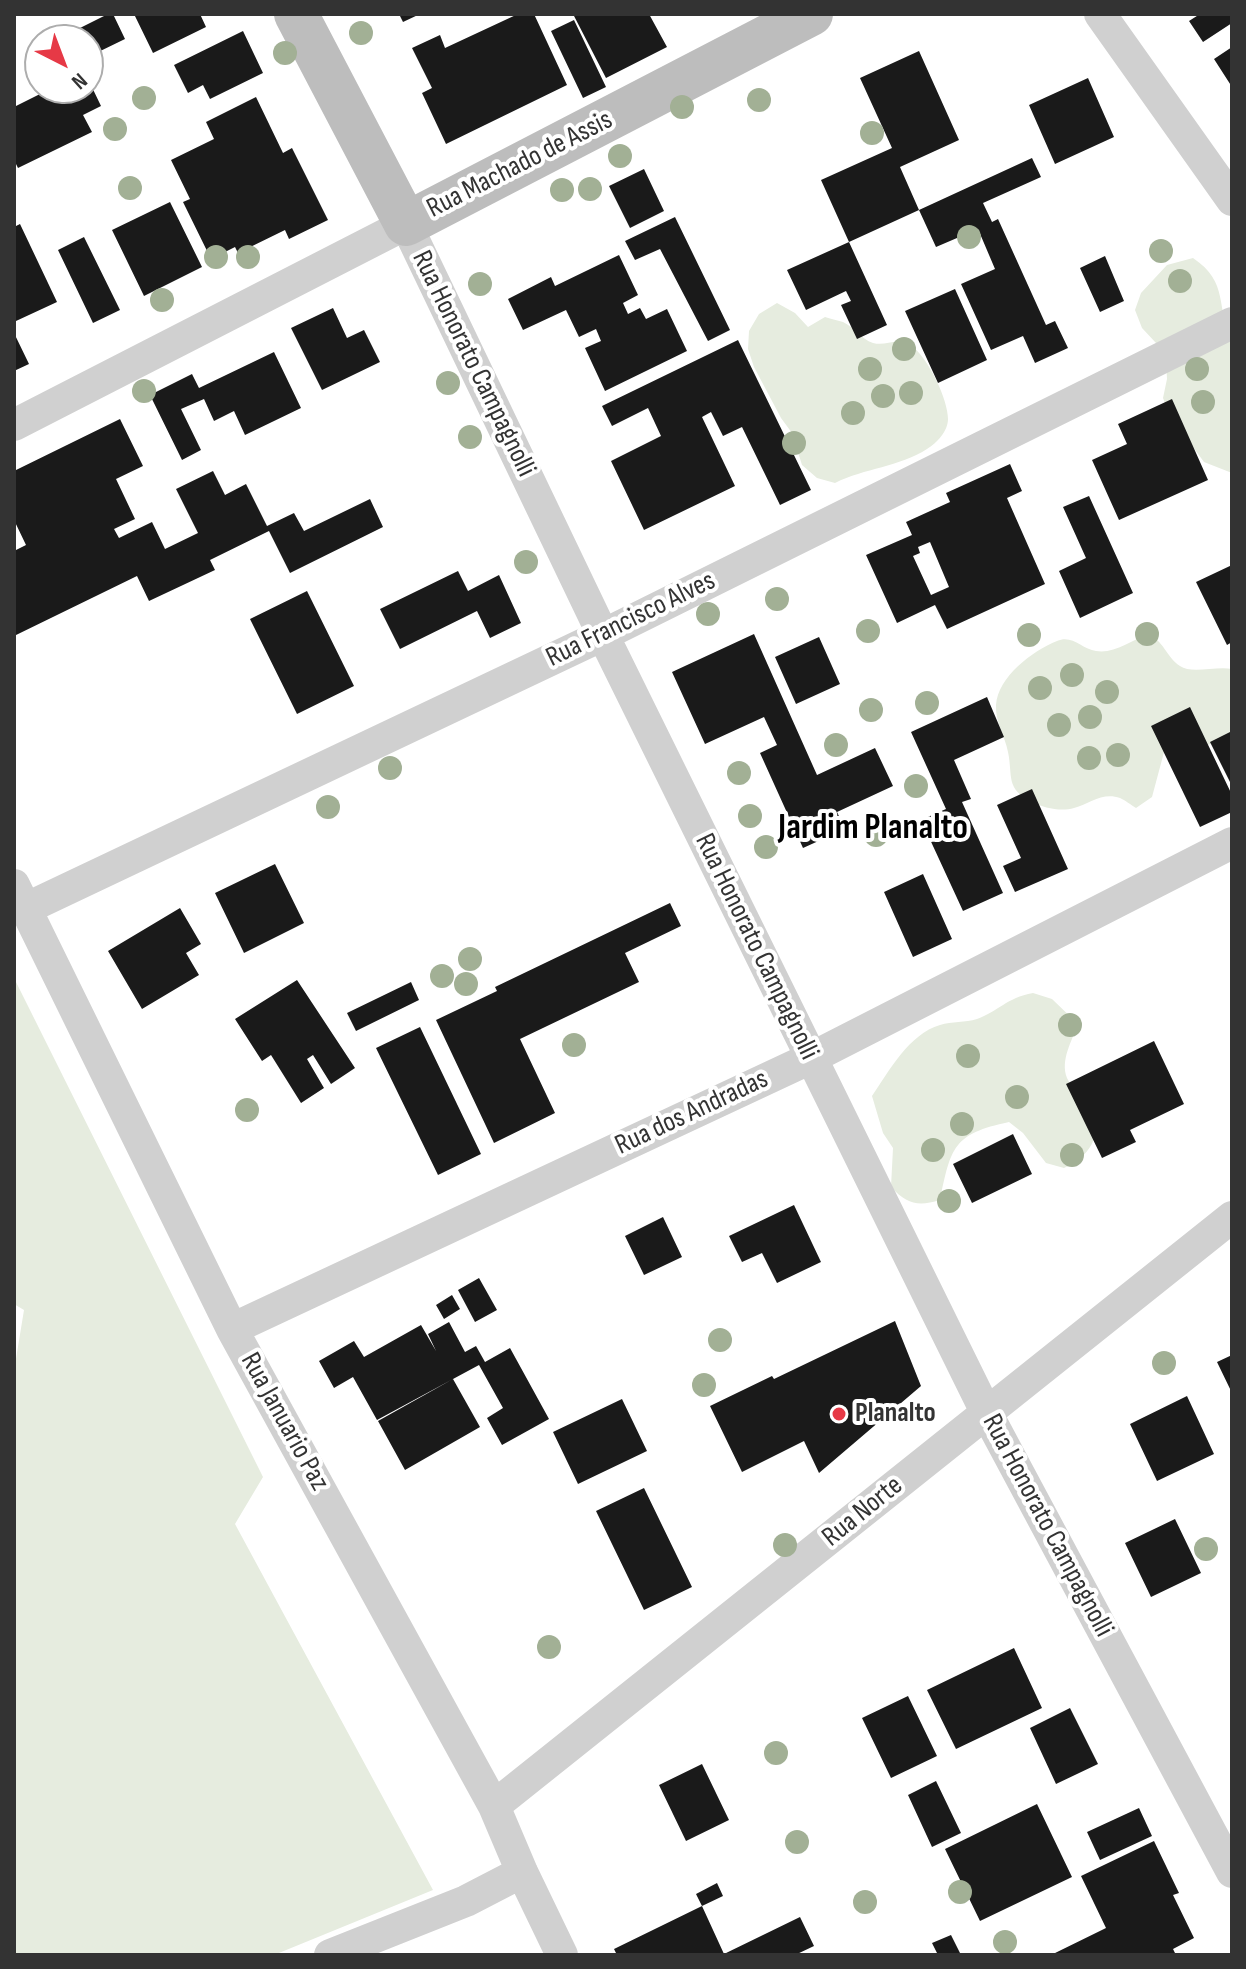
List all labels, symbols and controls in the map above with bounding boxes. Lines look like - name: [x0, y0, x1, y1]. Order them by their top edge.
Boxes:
- north arrow: [24, 24, 104, 104]
- text: N: [66, 67, 92, 95]
- street label: Rua Machado de Assis: [422, 104, 618, 226]
- street label: Rua Honorato Campagnolli: [404, 246, 542, 482]
- street label: Rua Francisco Alves: [541, 565, 721, 675]
- district label: Jardim Planalto: [778, 807, 968, 851]
- street label: Rua Honorato Campagnolli: [687, 829, 825, 1065]
- street label: Rua dos Andradas: [610, 1063, 774, 1163]
- street label: Rua Januario Paz: [232, 1347, 336, 1497]
- place label: Planalto: [855, 1397, 936, 1431]
- marker: Planalto: [830, 1405, 848, 1423]
- street label: Rua Honorato Campagnolli: [974, 1409, 1120, 1643]
- street label: Rua Norte: [816, 1469, 910, 1555]

